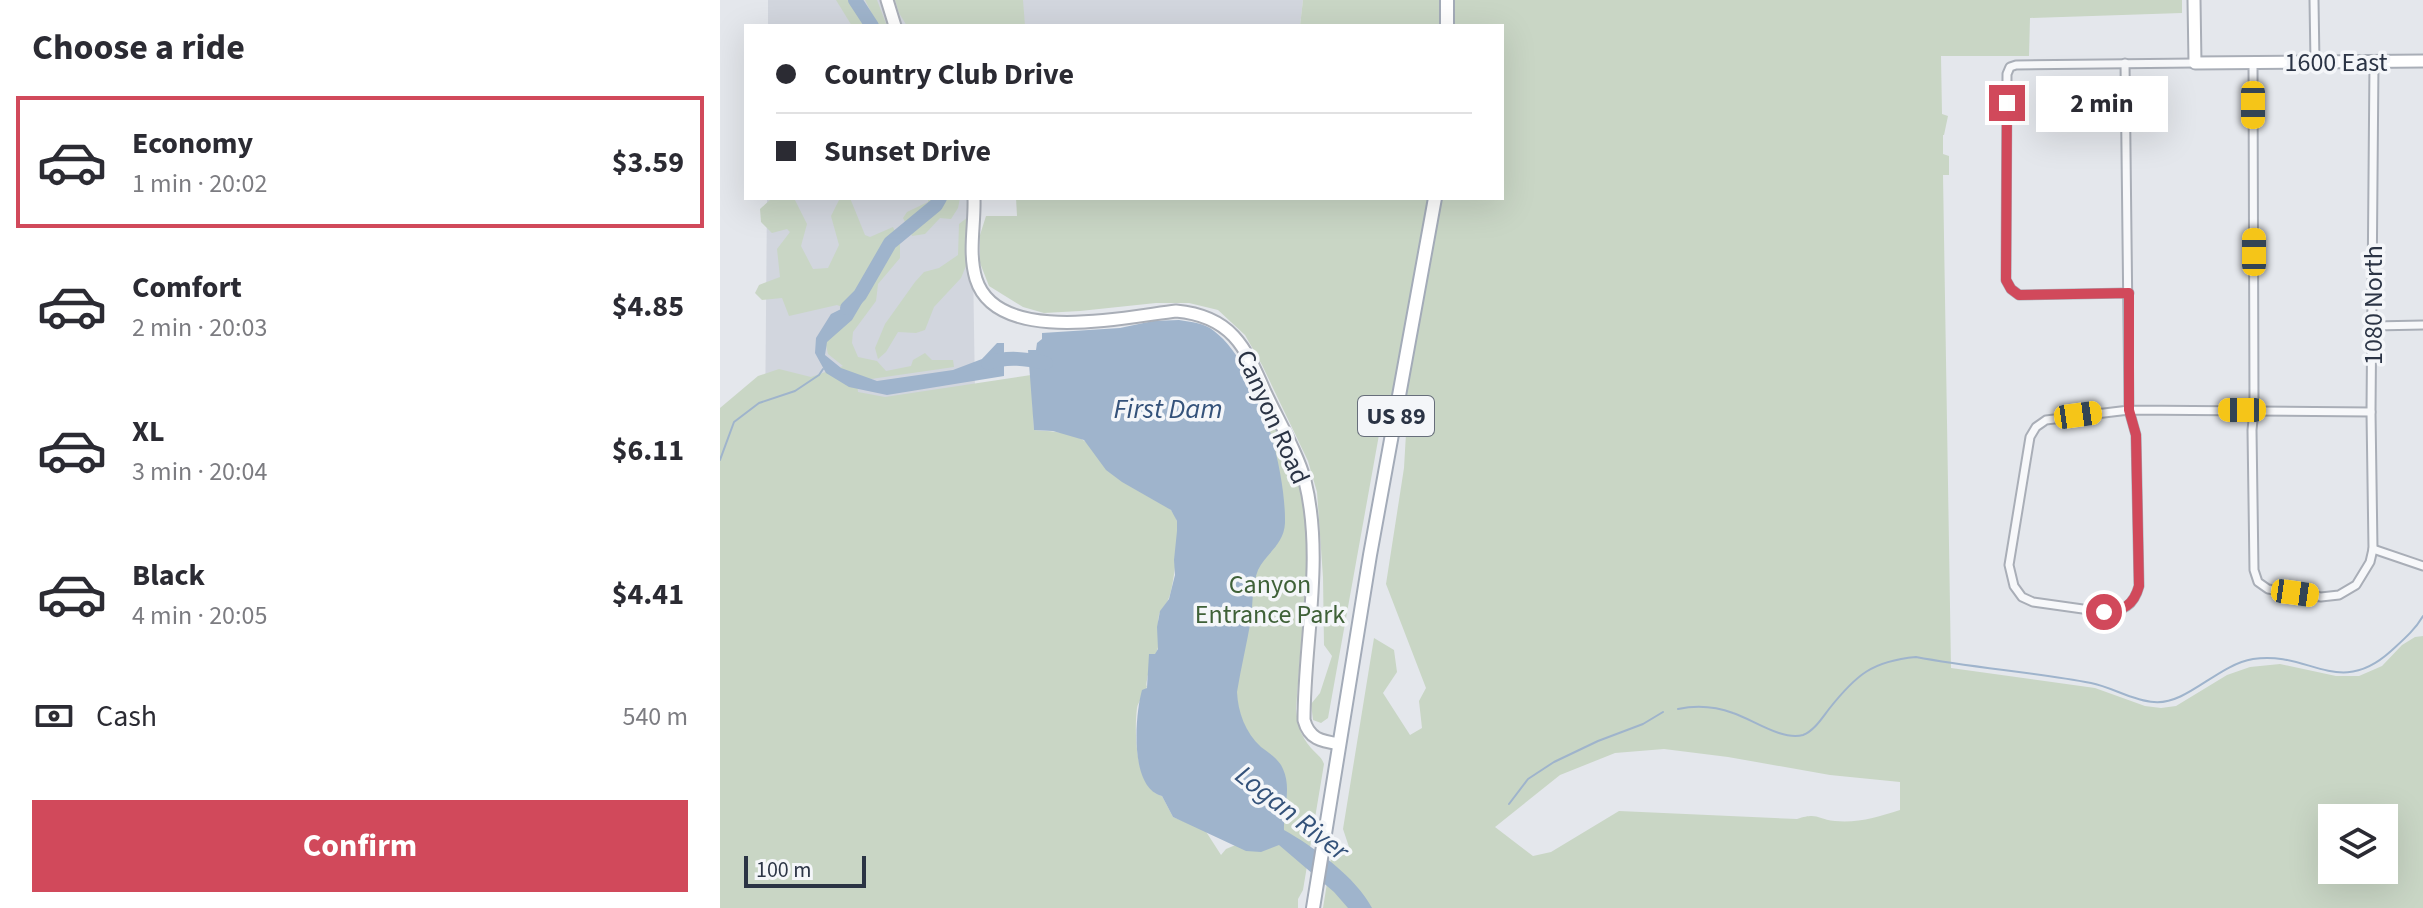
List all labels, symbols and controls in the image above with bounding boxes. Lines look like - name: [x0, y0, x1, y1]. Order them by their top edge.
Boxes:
- text: Choose a ride: [32, 22, 245, 73]
- street label: 1600 East: [2285, 44, 2388, 81]
- text: Country Club Drive: [824, 53, 1074, 96]
- callout: 2 min: [2035, 75, 2167, 131]
- car: [2241, 81, 2265, 129]
- route end: [1989, 85, 2025, 121]
- text: 2 min: [2070, 85, 2134, 122]
- text: Economy: [132, 122, 253, 165]
- icon: car: [36, 126, 108, 198]
- text: Sunset Drive: [824, 130, 991, 173]
- text: $3.59: [612, 141, 684, 184]
- text: 1 min · 20:02: [132, 165, 267, 202]
- car: [2242, 228, 2266, 276]
- street label: 1080 North: [2355, 245, 2392, 365]
- text: Comfort: [132, 266, 242, 309]
- icon: car: [36, 270, 108, 342]
- text: $4.85: [612, 285, 684, 328]
- text: 2 min · 20:03: [132, 309, 267, 346]
- street label: Canyon Road: [1227, 344, 1319, 490]
- water label: First Dam: [1113, 389, 1223, 429]
- road number: US 89: [1358, 396, 1434, 436]
- car: [2218, 398, 2266, 422]
- car: [2053, 400, 2103, 430]
- text: XL: [132, 410, 165, 453]
- icon: car: [36, 414, 108, 486]
- text: $6.11: [612, 429, 684, 472]
- text: 3 min · 20:04: [132, 453, 267, 490]
- text: Black: [132, 554, 205, 597]
- icon: car: [36, 558, 108, 630]
- park label: Canyon Entrance Park: [1195, 566, 1345, 633]
- text: $4.41: [612, 573, 684, 616]
- car: [2270, 578, 2320, 608]
- route start: [2086, 594, 2122, 630]
- text: 4 min · 20:05: [132, 597, 267, 634]
- icon: cash: [32, 694, 76, 738]
- text: Cash: [96, 695, 157, 738]
- text: 540 m: [622, 698, 688, 735]
- water label: Logan River: [1227, 756, 1359, 871]
- button: Confirm: [32, 800, 688, 892]
- map controls: [2318, 804, 2398, 884]
- button: layers: [2318, 804, 2398, 884]
- scale bar: [744, 852, 866, 888]
- text: 100 m: [756, 854, 811, 886]

